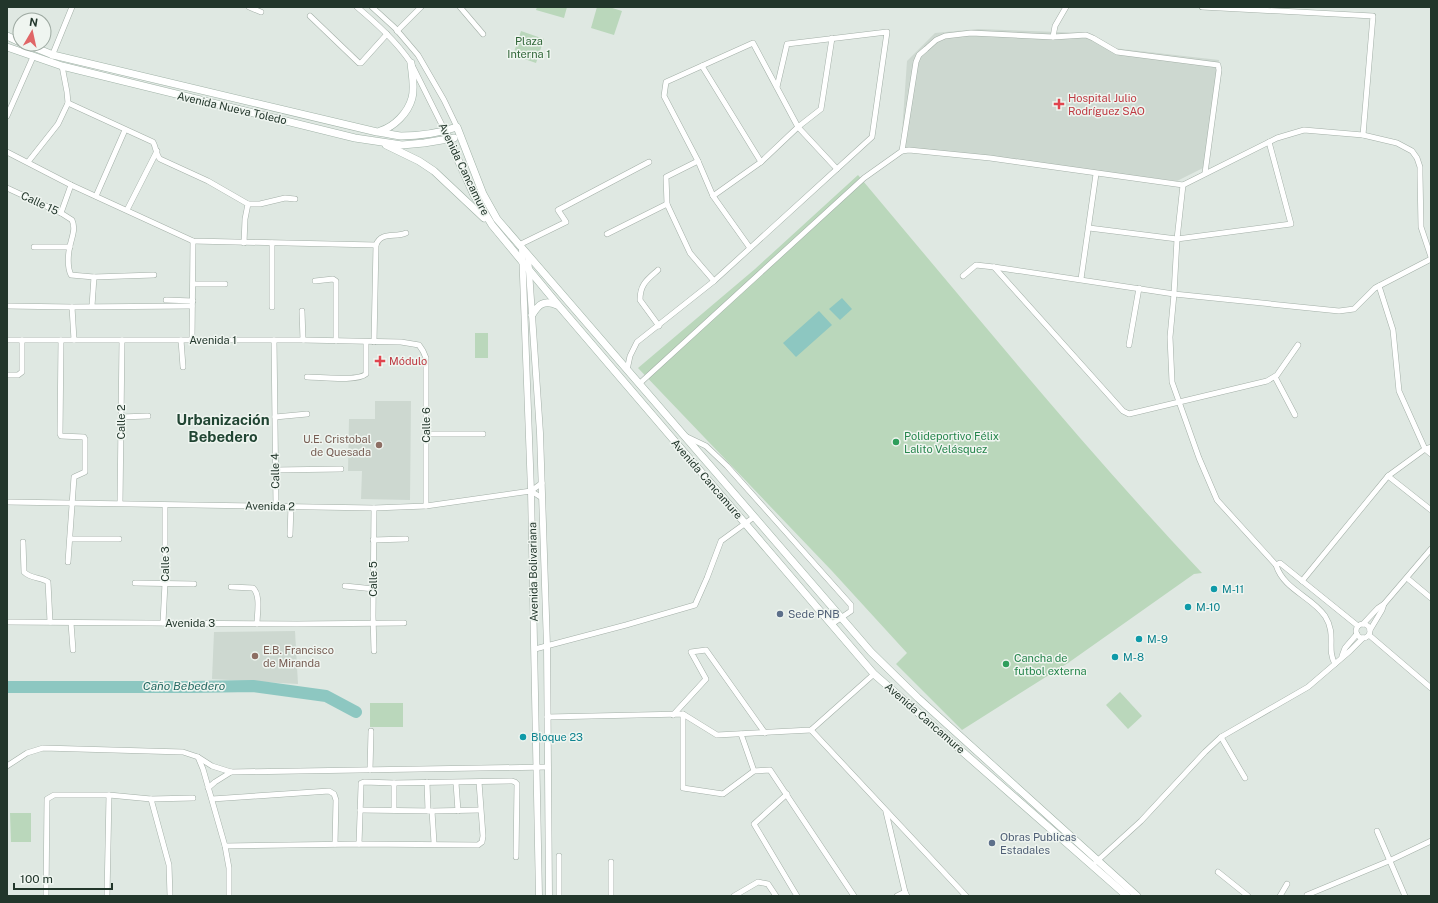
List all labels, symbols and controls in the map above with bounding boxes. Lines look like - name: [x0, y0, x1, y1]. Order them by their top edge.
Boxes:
- north arrow: [12, 12, 52, 52]
- text: N: [28, 16, 39, 29]
- park label: Plaza Interna 1: [507, 35, 551, 60]
- street label: Avenida Nueva Toledo: [176, 90, 288, 126]
- place label: Hospital Julio Rodríguez SAO: [1068, 92, 1145, 117]
- marker: Hospital Julio Rodríguez SAO: [1053, 98, 1065, 110]
- street label: Avenida Cancamure: [436, 121, 492, 217]
- street label: Calle 15: [19, 189, 61, 217]
- street label: Avenida 1: [189, 334, 237, 346]
- marker: Módulo: [374, 355, 386, 367]
- place label: Módulo: [389, 355, 427, 367]
- street label: Calle 2: [115, 404, 127, 440]
- street label: Calle 6: [420, 407, 432, 443]
- district label: Urbanización Bebedero: [176, 411, 270, 445]
- place label: Polideportivo Félix Lalito Velásquez: [904, 430, 999, 455]
- place label: U.E. Cristobal de Quesada: [303, 433, 371, 458]
- street label: Avenida Cancamure: [669, 437, 745, 521]
- marker: Polideportivo Félix Lalito Velásquez: [891, 437, 901, 447]
- marker: U.E. Cristobal de Quesada: [374, 440, 384, 450]
- street label: Calle 4: [269, 453, 281, 489]
- street label: Avenida 2: [245, 500, 295, 512]
- street label: Avenida Bolivariana: [526, 522, 540, 622]
- street label: Calle 3: [159, 546, 171, 582]
- street label: Calle 5: [367, 561, 379, 597]
- place label: M-11: [1222, 583, 1244, 595]
- marker: M-11: [1209, 584, 1219, 594]
- place label: M-10: [1196, 601, 1221, 613]
- marker: M-10: [1183, 602, 1193, 612]
- place label: Sede PNB: [788, 608, 840, 620]
- marker: Sede PNB: [775, 609, 785, 619]
- street label: Avenida 3: [165, 617, 215, 629]
- place label: M-9: [1147, 633, 1168, 645]
- marker: M-9: [1134, 634, 1144, 644]
- place label: E.B. Francisco de Miranda: [263, 644, 334, 669]
- marker: E.B. Francisco de Miranda: [250, 651, 260, 661]
- place label: M-8: [1123, 651, 1144, 663]
- place label: Cancha de futbol externa: [1014, 652, 1087, 677]
- marker: M-8: [1110, 652, 1120, 662]
- marker: Cancha de futbol externa: [1001, 659, 1011, 669]
- water label: Caño Bebedero: [143, 679, 226, 693]
- street label: Avenida Cancamure: [883, 680, 967, 756]
- place label: Bloque 23: [531, 731, 583, 743]
- marker: Bloque 23: [518, 732, 528, 742]
- place label: Obras Publicas Estadales: [1000, 831, 1077, 856]
- marker: Obras Publicas Estadales: [987, 838, 997, 848]
- scale bar: [14, 865, 112, 891]
- text: 100 m: [20, 872, 53, 886]

